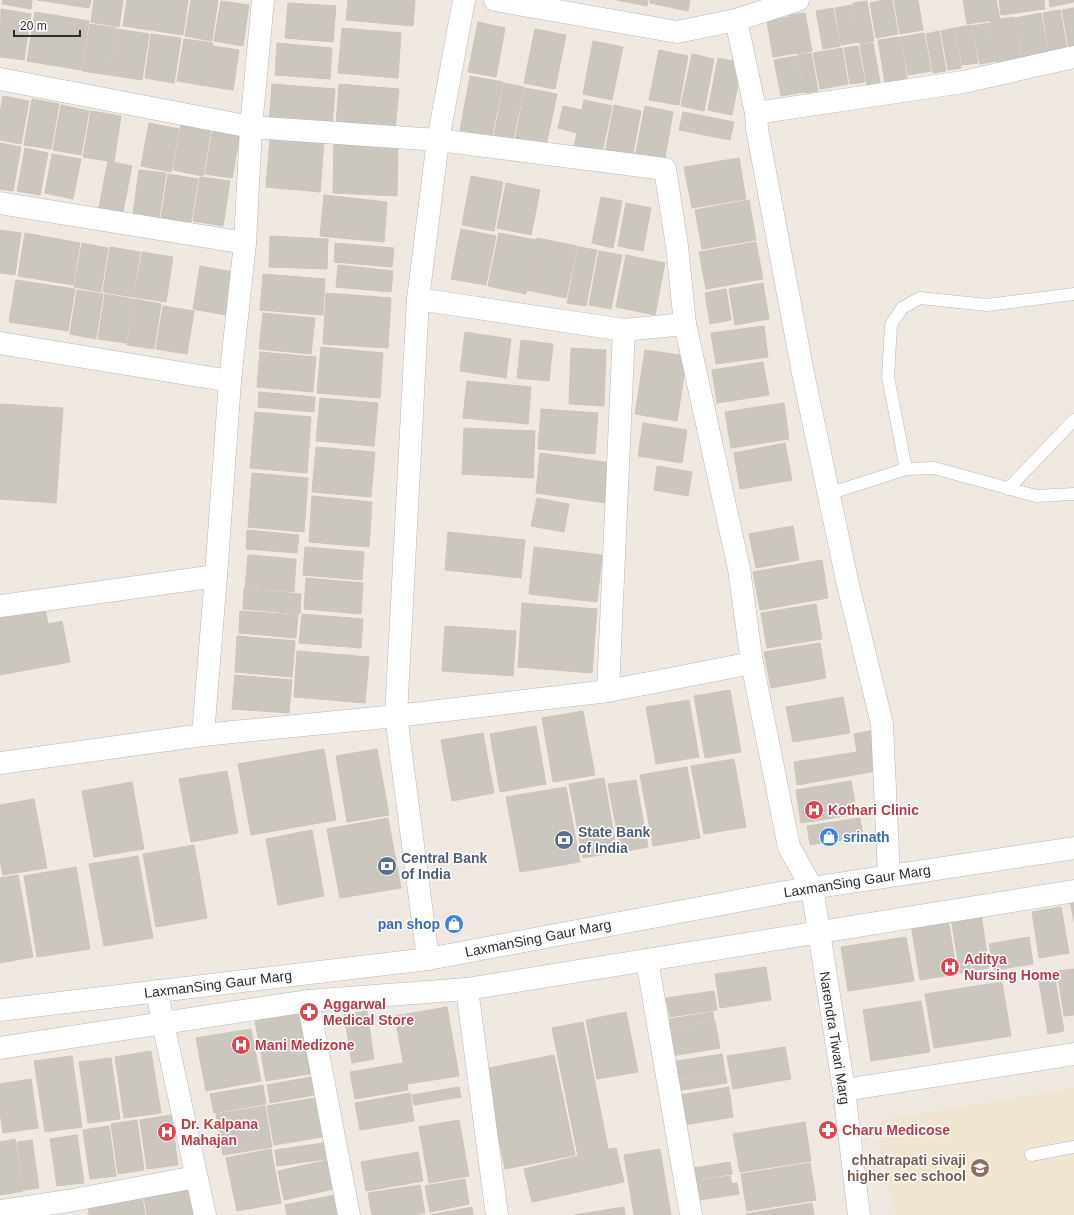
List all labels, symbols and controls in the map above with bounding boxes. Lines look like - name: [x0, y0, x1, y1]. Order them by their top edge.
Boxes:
- scale bar: [14, 12, 80, 38]
- text: 20 m: [20, 19, 47, 33]
- hospital icon: Kothari Clinic: [803, 799, 825, 821]
- place label: Kothari Clinic: [828, 802, 919, 818]
- place label: State Bank of India: [578, 824, 651, 856]
- shop icon: srinath: [818, 826, 840, 848]
- bank icon: State Bank of India: [553, 829, 575, 851]
- place label: srinath: [843, 829, 890, 845]
- place label: Central Bank of India: [401, 850, 488, 882]
- bank icon: Central Bank of India: [376, 855, 398, 877]
- street label: LaxmanSing Gaur Marg: [782, 861, 932, 901]
- shop icon: pan shop: [443, 913, 465, 935]
- place label: pan shop: [378, 916, 440, 932]
- street label: LaxmanSing Gaur Marg: [464, 916, 612, 960]
- place label: Aditya Nursing Home: [964, 951, 1060, 983]
- hospital icon: Aditya Nursing Home: [939, 956, 961, 978]
- street label: LaxmanSing Gaur Marg: [143, 967, 293, 1001]
- street label: Narendra Tiwari Marg: [817, 970, 853, 1106]
- place label: Aggarwal Medical Store: [323, 996, 414, 1028]
- pharmacy icon: Aggarwal Medical Store: [298, 1001, 320, 1023]
- hospital icon: Mani Medizone: [230, 1034, 252, 1056]
- place label: Mani Medizone: [255, 1037, 355, 1053]
- place label: Dr. Kalpana Mahajan: [181, 1116, 258, 1148]
- pharmacy icon: Charu Medicose: [817, 1119, 839, 1141]
- hospital icon: Dr. Kalpana Mahajan: [156, 1121, 178, 1143]
- place label: Charu Medicose: [842, 1122, 950, 1138]
- place label: chhatrapati sivaji higher sec school: [847, 1152, 966, 1184]
- school or university icon: chhatrapati sivaji higher sec school: [969, 1157, 991, 1179]

